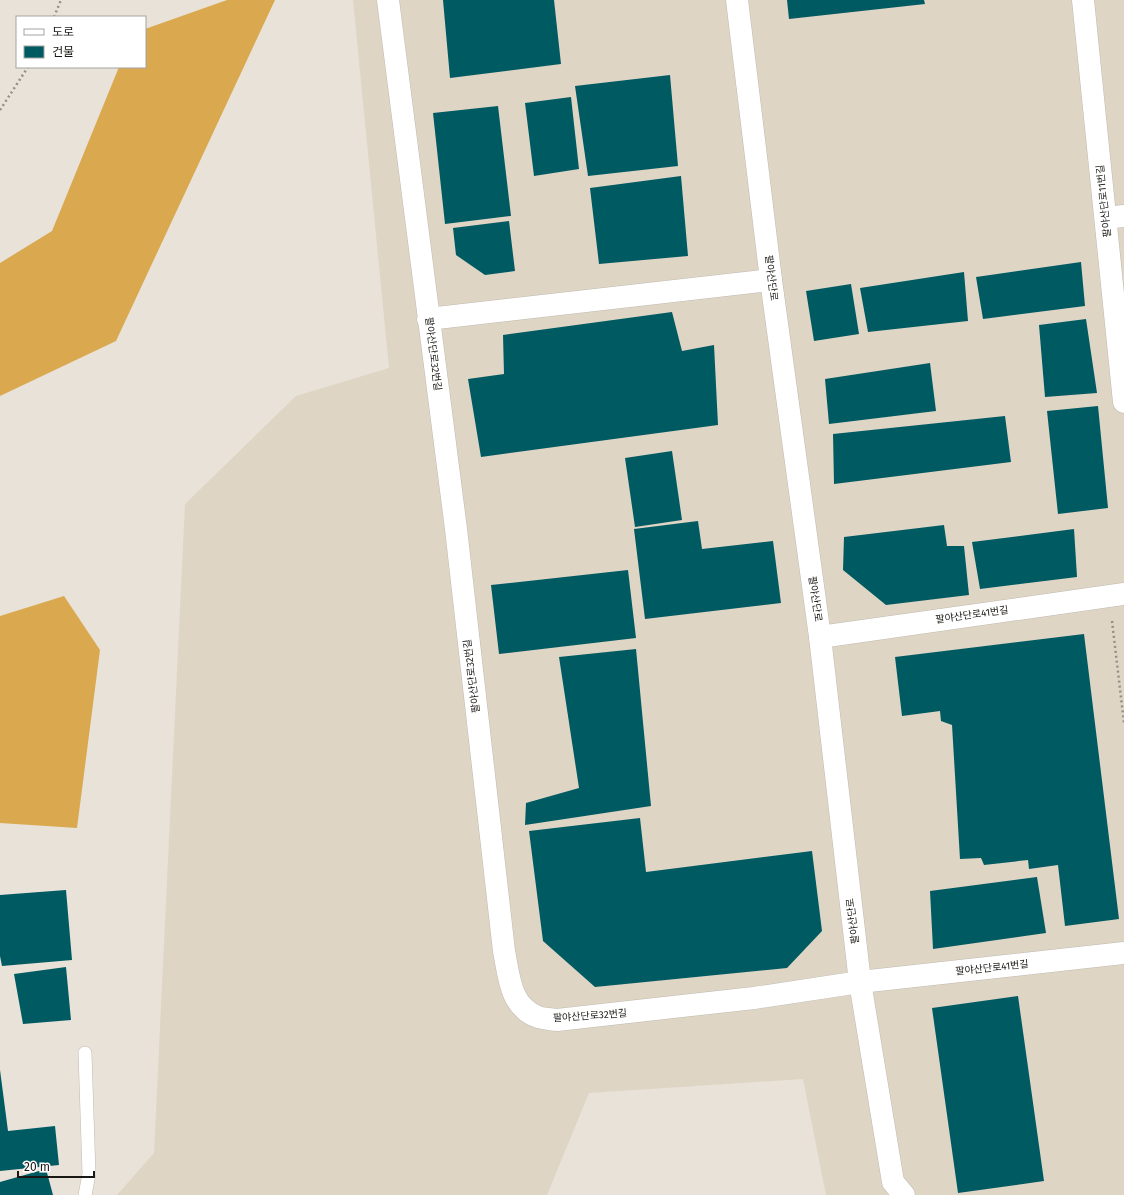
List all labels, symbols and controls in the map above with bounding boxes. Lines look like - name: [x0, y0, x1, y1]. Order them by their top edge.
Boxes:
- legend: [16, 16, 146, 68]
- text: 도로: [52, 25, 74, 39]
- text: 건물: [52, 45, 74, 59]
- street label: 팔야산단로11번길: [1094, 164, 1114, 238]
- street label: 팔야산단로: [762, 254, 780, 302]
- street label: 팔야산단로32번길: [423, 316, 443, 392]
- street label: 팔야산단로: [806, 575, 824, 623]
- street label: 팔야산단로41번길: [935, 604, 1009, 626]
- street label: 팔야산단로32번길: [462, 638, 482, 714]
- street label: 팔야산단로: [844, 897, 862, 945]
- street label: 팔야산단로41번길: [955, 958, 1029, 978]
- street label: 팔야산단로32번길: [553, 1007, 627, 1025]
- scale bar: [18, 1153, 94, 1179]
- text: 20 m: [24, 1160, 50, 1174]

